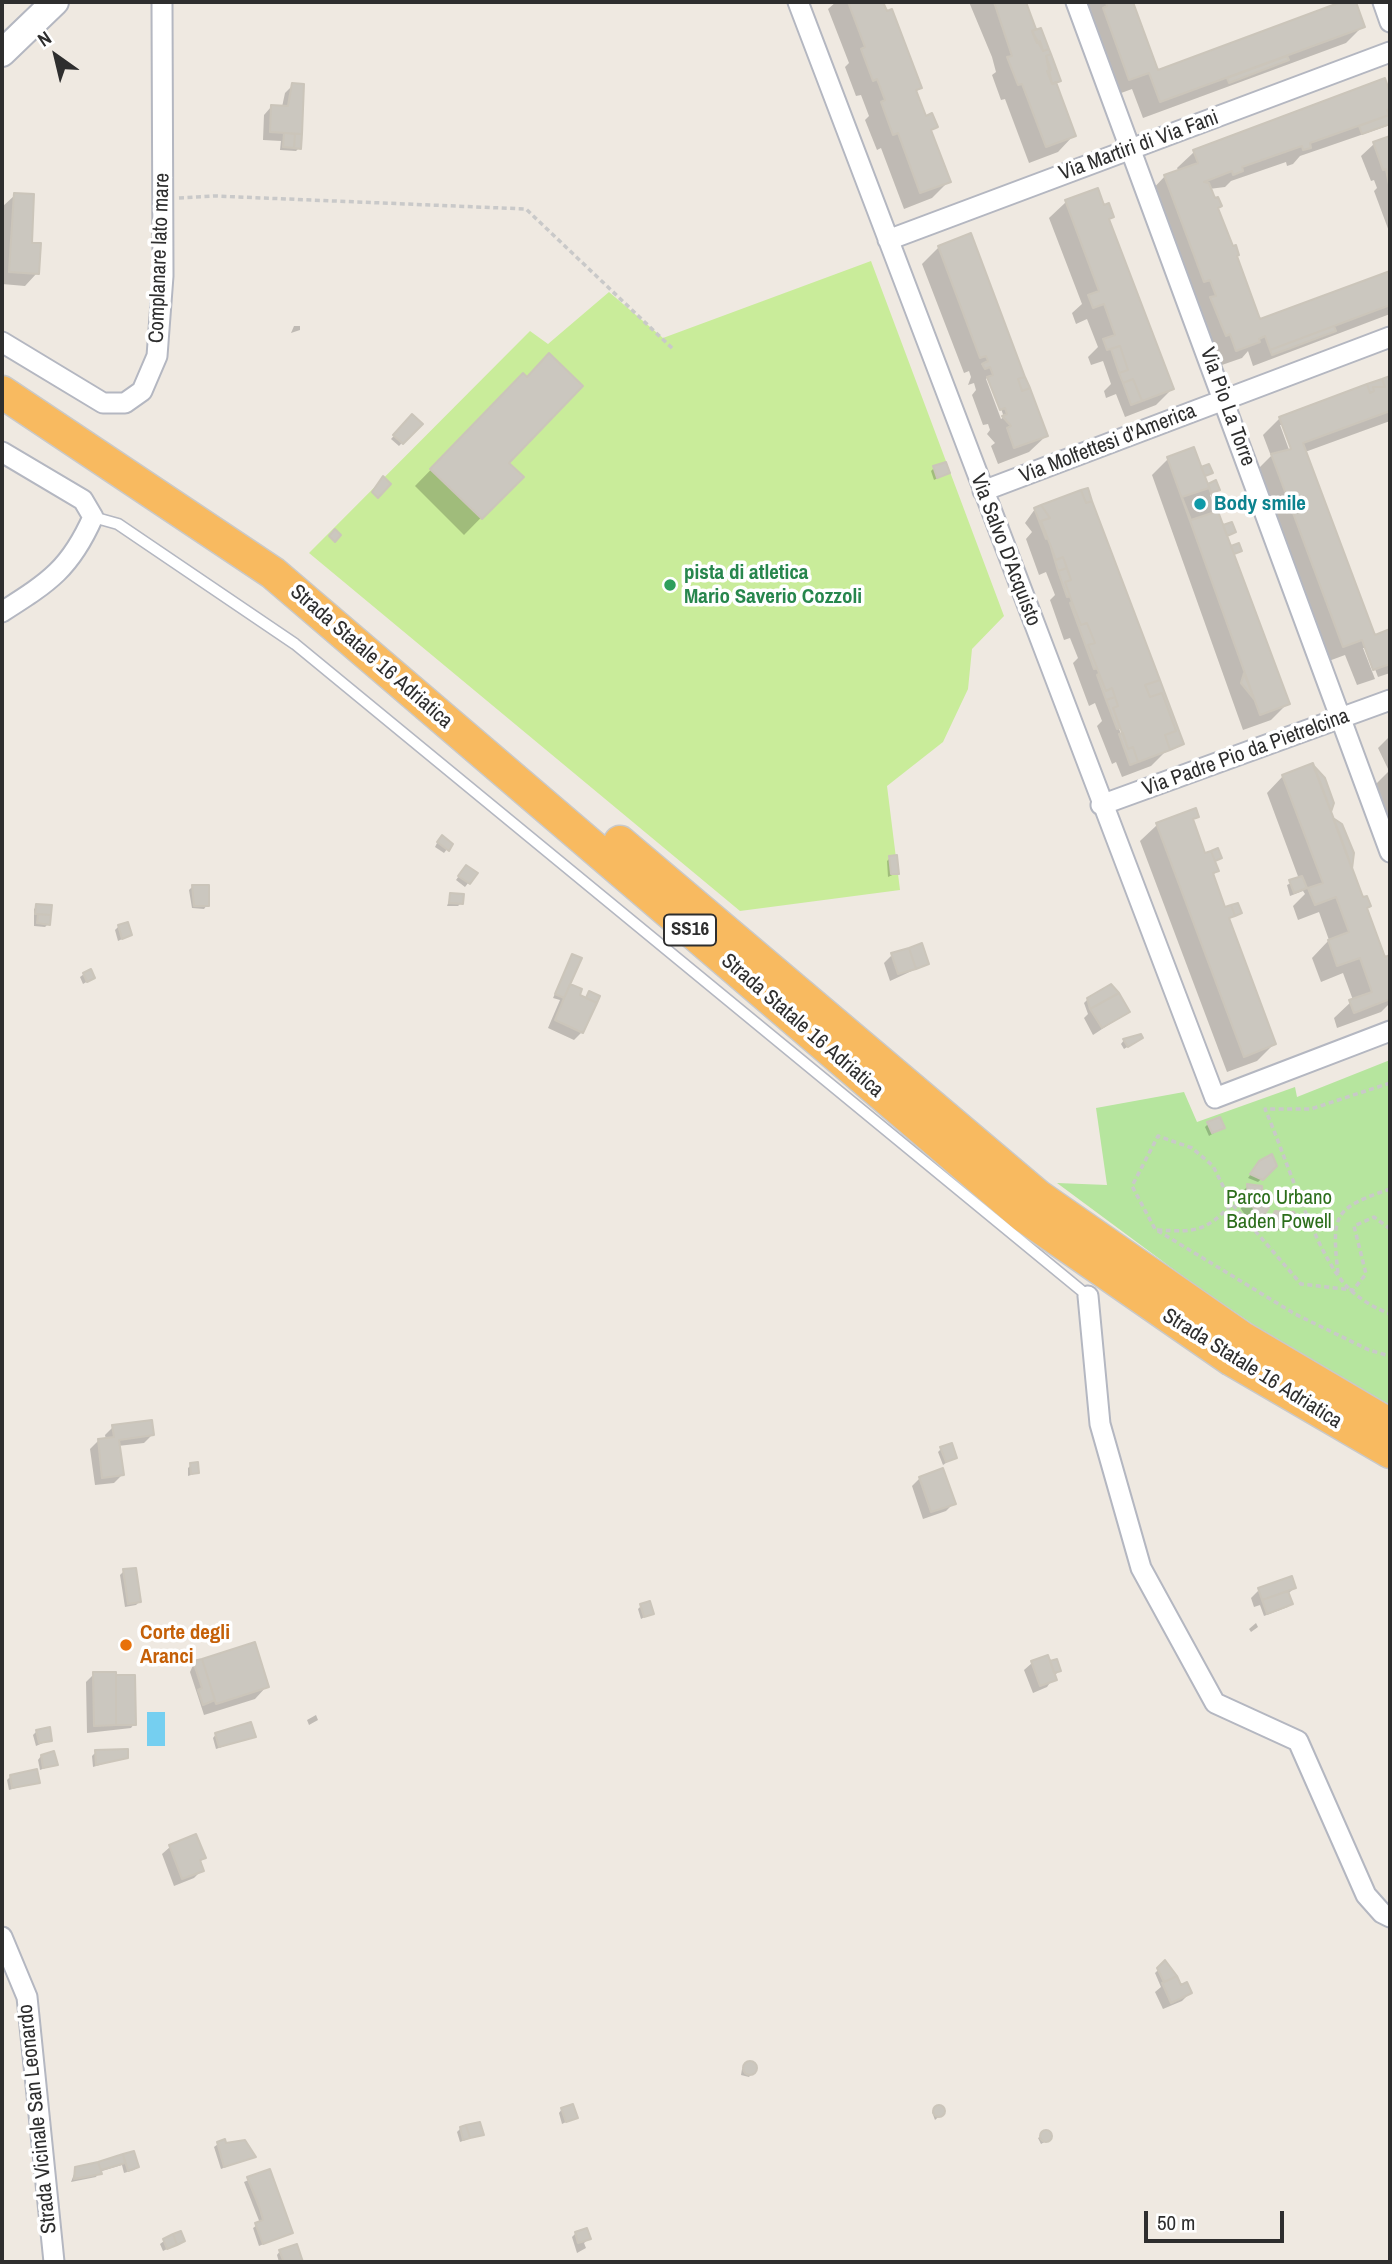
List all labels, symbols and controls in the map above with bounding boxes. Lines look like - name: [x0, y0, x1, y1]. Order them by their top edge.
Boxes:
- north arrow: [21, 21, 91, 91]
- text: N: [32, 25, 56, 53]
- street label: Via Martiri di Via Fani: [1056, 105, 1222, 187]
- street label: Complanare lato mare: [144, 172, 176, 344]
- street label: Via Pio La Torre: [1194, 344, 1260, 470]
- street label: Via Molfettesi d'America: [1016, 399, 1200, 489]
- street label: Via Salvo D'Acquisto: [964, 470, 1046, 630]
- place label: Body smile: [1214, 491, 1306, 517]
- marker: Body smile: [1192, 496, 1208, 512]
- place label: pista di atletica Mario Saverio Cozzoli: [684, 560, 862, 610]
- marker: pista di atletica Mario Saverio Cozzoli: [662, 577, 678, 593]
- street label: Strada Statale 16 Adriatica: [285, 580, 457, 734]
- street label: Via Padre Pio da Pietrelcina: [1139, 704, 1353, 802]
- road number: SS16: [664, 914, 716, 946]
- street label: Strada Statale 16 Adriatica: [716, 949, 888, 1103]
- park label: Parco Urbano Baden Powell: [1226, 1185, 1332, 1235]
- street label: Strada Statale 16 Adriatica: [1158, 1304, 1346, 1434]
- place label: Corte degli Aranci: [140, 1620, 230, 1670]
- marker: Corte degli Aranci: [118, 1637, 134, 1653]
- street label: Strada Vicinale San Leonardo: [13, 2003, 63, 2235]
- scale bar: [1147, 2198, 1287, 2242]
- text: 50 m: [1157, 2208, 1195, 2237]

